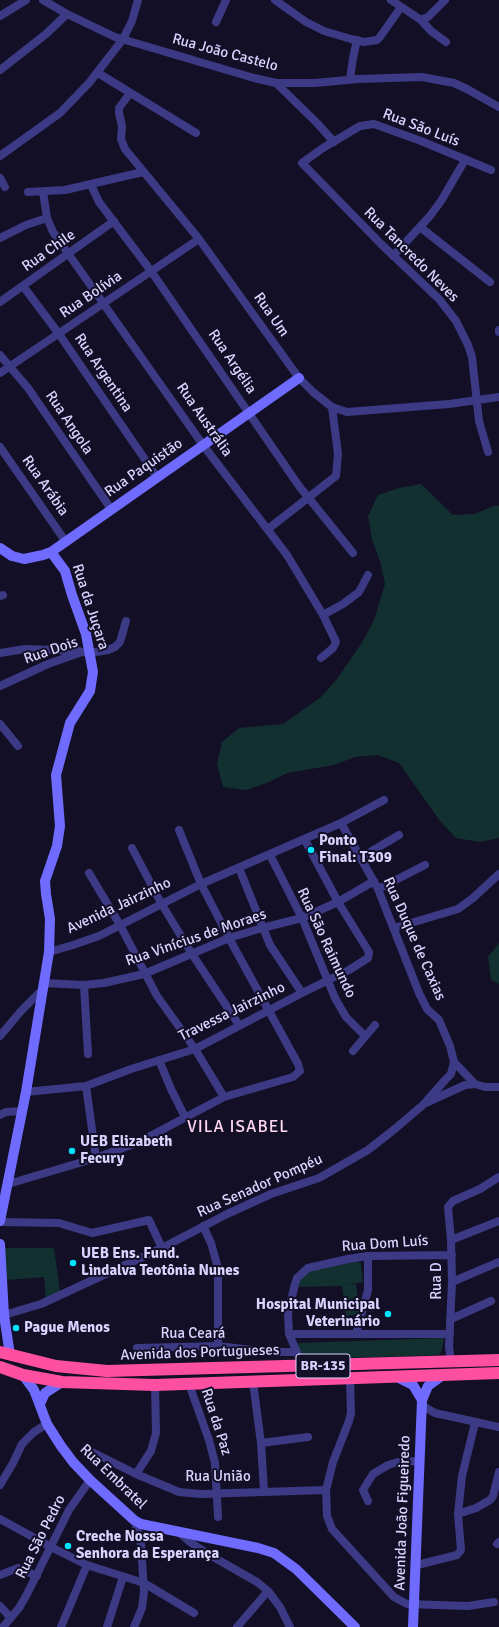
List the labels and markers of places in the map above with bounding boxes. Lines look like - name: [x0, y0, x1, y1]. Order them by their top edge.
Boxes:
- place label: Ponto Final: T309: [319, 832, 392, 867]
- marker: Ponto Final: T309: [306, 845, 316, 855]
- place label: UEB Elizabeth Fecury: [80, 1133, 172, 1168]
- marker: UEB Elizabeth Fecury: [67, 1146, 77, 1156]
- place label: UEB Ens. Fund. Lindalva Teotônia Nunes: [81, 1245, 239, 1280]
- marker: UEB Ens. Fund. Lindalva Teotônia Nunes: [68, 1258, 78, 1268]
- place label: Hospital Municipal Veterinário: [256, 1296, 380, 1331]
- marker: Hospital Municipal Veterinário: [383, 1309, 393, 1319]
- place label: Pague Menos: [24, 1319, 110, 1337]
- marker: Pague Menos: [11, 1323, 21, 1333]
- place label: Creche Nossa Senhora da Esperança: [76, 1528, 219, 1563]
- marker: Creche Nossa Senhora da Esperança: [63, 1541, 73, 1551]

